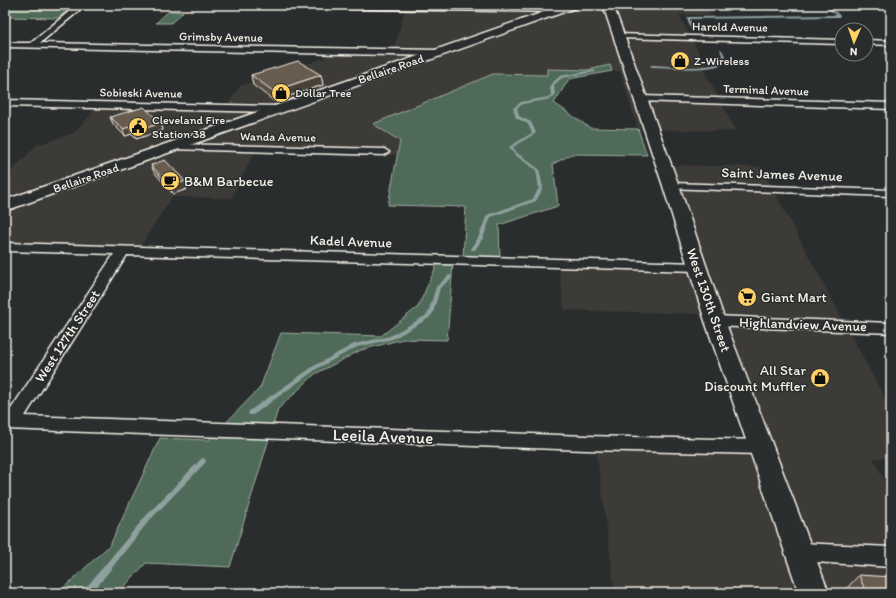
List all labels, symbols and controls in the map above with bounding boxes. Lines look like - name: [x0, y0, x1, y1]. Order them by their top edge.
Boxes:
- street label: Harold Avenue: [692, 19, 768, 35]
- north arrow: [834, 22, 874, 62]
- street label: Grimsby Avenue: [179, 29, 263, 45]
- text: N: [850, 45, 858, 58]
- shop icon: Z-Wireless: [669, 50, 691, 72]
- street label: Bellaire Road: [356, 51, 426, 87]
- place label: Z-Wireless: [694, 54, 749, 68]
- shop icon: Dollar Tree: [270, 82, 292, 104]
- street label: Terminal Avenue: [723, 82, 809, 99]
- street label: Sobieski Avenue: [99, 85, 183, 101]
- place label: Dollar Tree: [295, 86, 352, 100]
- place label: Cleveland Fire Station 38: [152, 113, 226, 141]
- public building icon: Cleveland Fire Station 38: [127, 116, 149, 138]
- street label: Wanda Avenue: [240, 129, 316, 145]
- street label: Bellaire Road: [51, 160, 121, 196]
- street label: Saint James Avenue: [721, 164, 843, 185]
- cafe icon: B&M Barbecue: [159, 170, 181, 192]
- place label: B&M Barbecue: [184, 173, 274, 190]
- street label: Kadel Avenue: [310, 232, 393, 251]
- street label: West 130th Street: [683, 246, 734, 354]
- supermarket icon: Giant Mart: [736, 286, 758, 308]
- street label: West 127th Street: [31, 287, 104, 386]
- place label: Giant Mart: [761, 289, 827, 306]
- street label: Highlandview Avenue: [739, 314, 867, 335]
- place label: All Star Discount Muffler: [704, 362, 806, 395]
- shop icon: All Star Discount Muffler: [809, 367, 831, 389]
- street label: Leeila Avenue: [332, 424, 434, 448]

